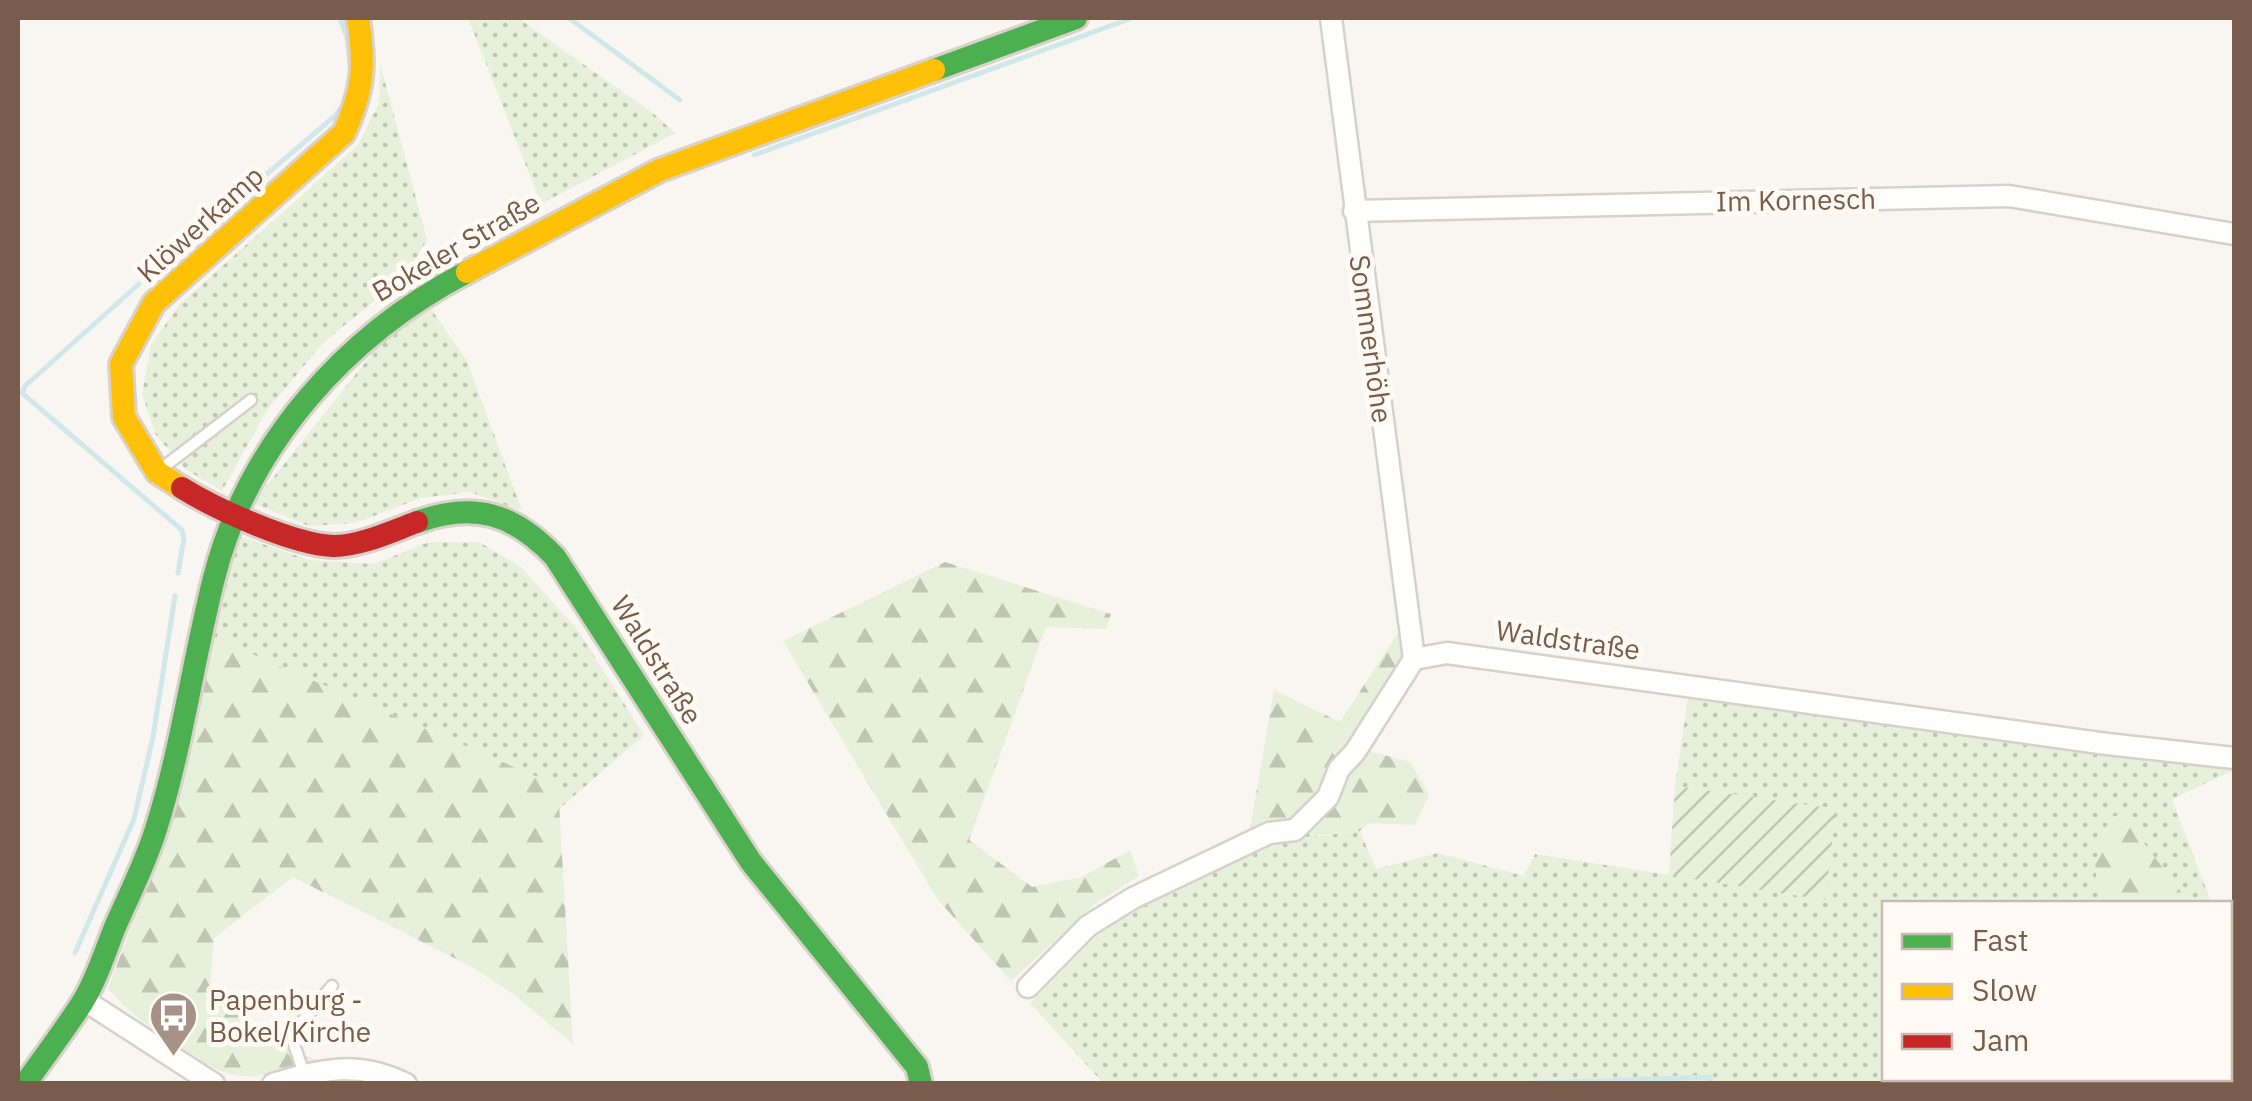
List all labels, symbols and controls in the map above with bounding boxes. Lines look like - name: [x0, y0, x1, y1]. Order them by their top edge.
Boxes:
- street label: Klöwerkamp: [129, 157, 271, 290]
- street label: Im Kornesch: [1716, 180, 1876, 219]
- street label: Bokeler Straße: [365, 184, 546, 310]
- street label: Sommerhöhe: [1341, 253, 1402, 425]
- street label: Waldstraße: [603, 588, 712, 731]
- street label: Waldstraße: [1494, 611, 1643, 668]
- legend: [1882, 901, 2232, 1081]
- text: Fast: [1972, 920, 2029, 959]
- text: Slow: [1972, 970, 2037, 1009]
- place label: Papenburg - Bokel/Kirche: [209, 981, 371, 1050]
- bus stop icon: Papenburg - Bokel/Kirche: [148, 990, 200, 1058]
- text: Jam: [1972, 1020, 2030, 1059]

